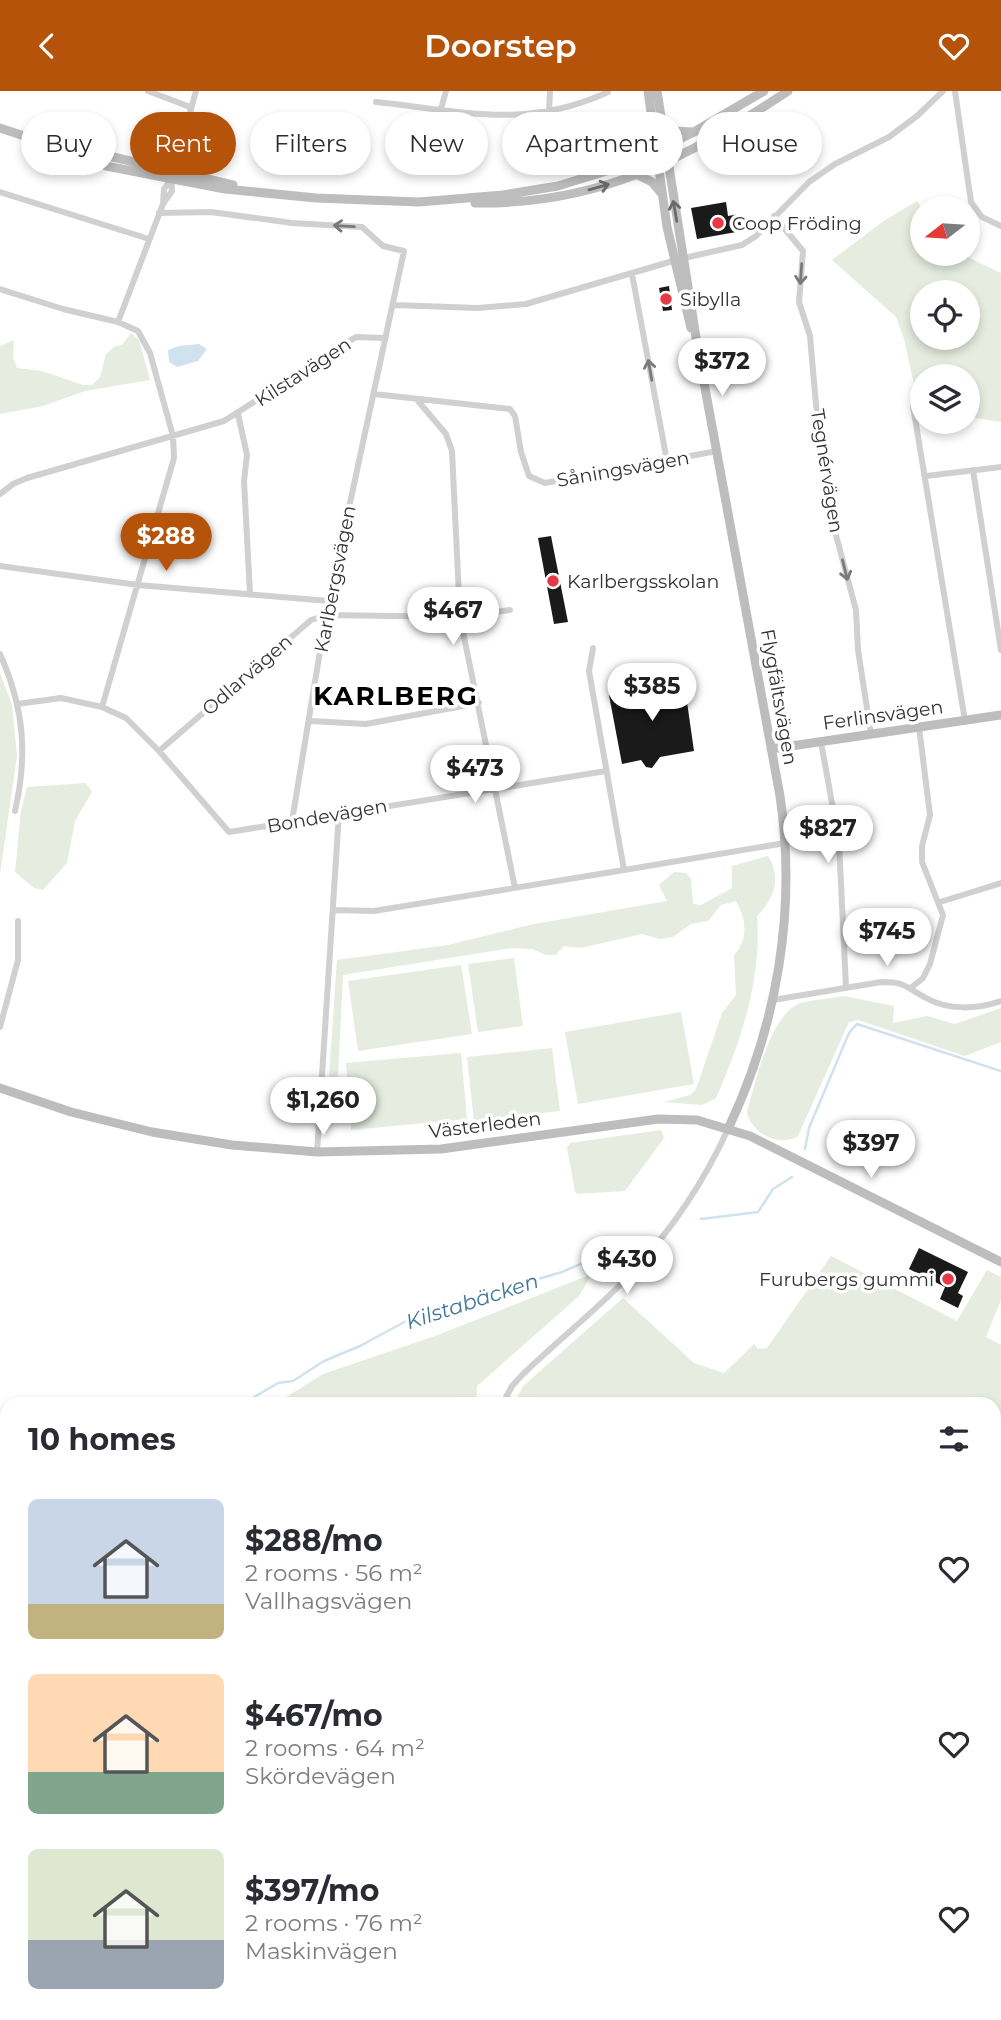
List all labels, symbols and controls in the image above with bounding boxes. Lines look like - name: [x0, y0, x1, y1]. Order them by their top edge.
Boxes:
- text: Doorstep: [424, 26, 577, 65]
- icon: back: [28, 27, 66, 65]
- icon: heart: [935, 27, 973, 65]
- chip: Buy: [21, 112, 116, 175]
- chip: Rent: [130, 112, 236, 175]
- chip: Filters: [250, 112, 371, 175]
- chip: New: [385, 112, 488, 175]
- chip: Apartment: [502, 112, 683, 175]
- chip: House: [697, 112, 822, 175]
- one-way arrow: [588, 179, 610, 192]
- north arrow: [910, 196, 980, 266]
- map controls: [910, 196, 980, 434]
- one-way arrow: [668, 200, 681, 223]
- place label: Coop Fröding: [732, 212, 862, 235]
- marker: Coop Fröding: [710, 215, 726, 231]
- one-way arrow: [333, 219, 356, 232]
- one-way arrow: [794, 262, 807, 285]
- button: locate: [910, 280, 980, 350]
- place label: Sibylla: [680, 288, 741, 311]
- marker: Sibylla: [658, 291, 674, 307]
- street label: Kilstavägen: [251, 332, 355, 412]
- pin: $372: [681, 338, 763, 398]
- text: $372: [694, 347, 750, 375]
- one-way arrow: [643, 359, 656, 382]
- button: layers: [910, 364, 980, 434]
- street label: Tegnérvägen: [806, 407, 848, 535]
- street label: Såningsvägen: [555, 446, 691, 492]
- street label: Karlbergsvägen: [309, 504, 361, 654]
- pin: $288: [125, 513, 207, 573]
- text: $288: [137, 522, 195, 550]
- one-way arrow: [839, 558, 852, 581]
- place label: Karlbergsskolan: [567, 570, 719, 593]
- marker: Karlbergsskolan: [545, 573, 561, 589]
- pin: $467: [412, 587, 494, 647]
- text: $467: [423, 596, 483, 624]
- street label: Flygfältsvägen: [756, 627, 802, 767]
- street label: Odlarvägen: [197, 630, 297, 720]
- pin: $385: [611, 663, 693, 723]
- text: $385: [623, 672, 681, 700]
- district label: KARLBERG: [313, 680, 479, 712]
- street label: Ferlinsvägen: [821, 695, 945, 735]
- pin: $473: [434, 745, 516, 805]
- text: $473: [446, 754, 504, 782]
- street label: Bondevägen: [265, 794, 389, 838]
- pin: $827: [787, 805, 869, 865]
- text: $827: [799, 814, 857, 842]
- pin: $745: [846, 909, 928, 968]
- text: $745: [859, 917, 915, 945]
- pin: $1,260: [266, 1077, 380, 1137]
- text: $1,260: [286, 1086, 360, 1114]
- street label: Västerleden: [428, 1107, 542, 1143]
- pin: $397: [830, 1121, 912, 1180]
- text: $397: [842, 1129, 900, 1157]
- pin: $430: [586, 1237, 668, 1296]
- text: $430: [597, 1245, 657, 1273]
- water label: Kilstabäcken: [403, 1268, 541, 1334]
- place label: Furubergs gummi: [759, 1268, 934, 1291]
- marker: Furubergs gummi: [940, 1271, 956, 1287]
- icon: filters: [935, 1420, 973, 1458]
- text: 10 homes: [28, 1421, 176, 1458]
- text: $288/mo: [245, 1522, 383, 1559]
- icon: home: [84, 1527, 168, 1611]
- icon: heart: [935, 1550, 973, 1588]
- text: 2 rooms · 56 m²: [245, 1559, 423, 1587]
- text: Vallhagsvägen: [245, 1587, 412, 1615]
- text: $467/mo: [245, 1697, 383, 1734]
- icon: home: [84, 1702, 168, 1786]
- icon: heart: [935, 1725, 973, 1763]
- text: 2 rooms · 64 m²: [245, 1734, 425, 1762]
- text: Skördevägen: [245, 1762, 396, 1790]
- text: $397/mo: [245, 1872, 379, 1909]
- icon: home: [84, 1877, 168, 1961]
- icon: heart: [935, 1900, 973, 1938]
- text: 2 rooms · 76 m²: [245, 1909, 423, 1937]
- text: Maskinvägen: [245, 1937, 398, 1965]

